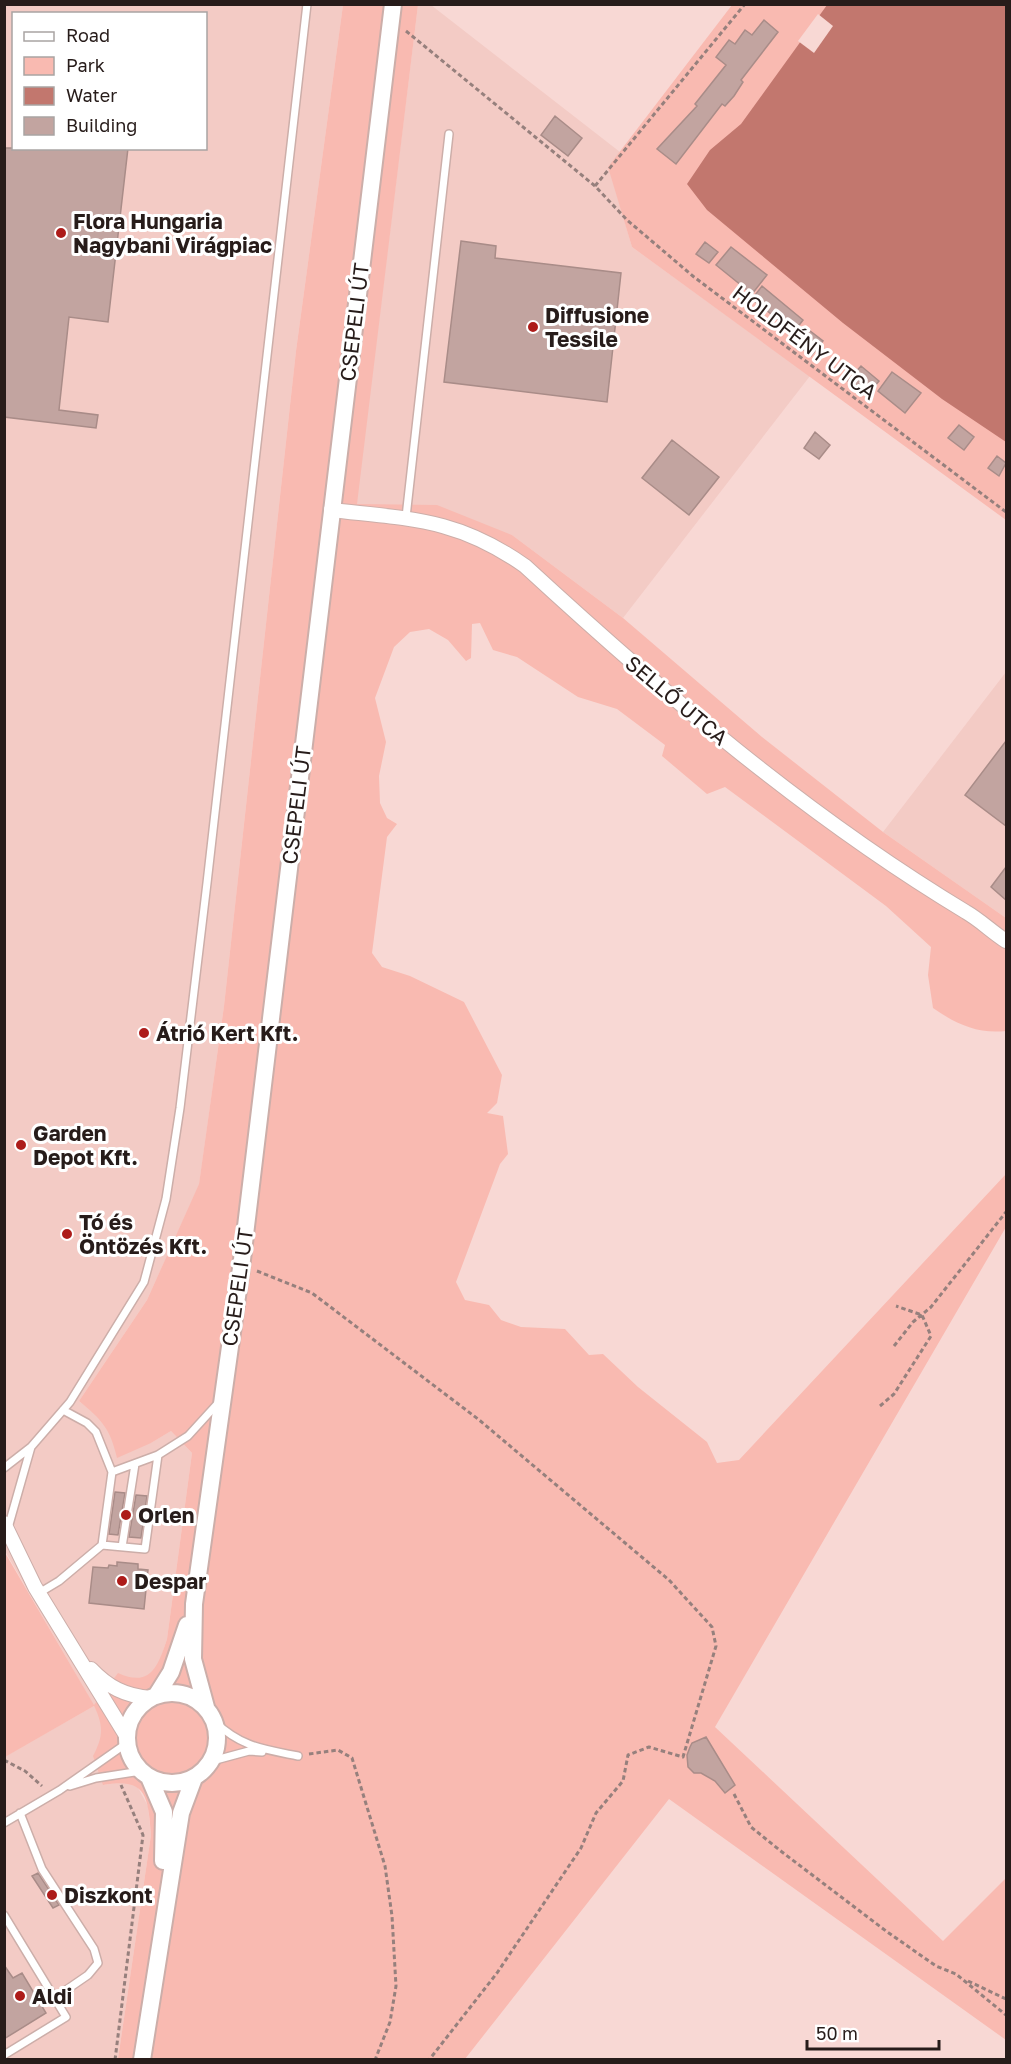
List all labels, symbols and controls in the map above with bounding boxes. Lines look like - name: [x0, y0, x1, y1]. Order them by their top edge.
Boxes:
- legend: [12, 12, 207, 150]
- text: Road: [66, 24, 110, 46]
- text: Park: [66, 54, 105, 76]
- text: Water: [66, 84, 117, 106]
- text: Building: [66, 114, 137, 136]
- place label: Flora Hungaria Nagybani Virágpiac: [73, 208, 272, 258]
- marker: Flora Hungaria Nagybani Virágpiac: [54, 226, 68, 240]
- street label: CSEPELI ÚT: [334, 261, 374, 383]
- street label: HOLDFÉNY UTCA: [728, 279, 882, 405]
- place label: Diffusione Tessile: [545, 302, 649, 352]
- marker: Diffusione Tessile: [526, 320, 540, 334]
- street label: SELLŐ UTCA: [620, 650, 734, 750]
- street label: CSEPELI ÚT: [276, 744, 316, 866]
- place label: Átrió Kert Kft.: [156, 1020, 298, 1046]
- marker: Átrió Kert Kft.: [137, 1026, 151, 1040]
- place label: Garden Depot Kft.: [33, 1120, 138, 1170]
- marker: Garden Depot Kft.: [14, 1138, 28, 1152]
- place label: Tó és Öntözés Kft.: [79, 1209, 207, 1259]
- street label: CSEPELI ÚT: [216, 1226, 258, 1348]
- marker: Tó és Öntözés Kft.: [60, 1227, 74, 1241]
- place label: Orlen: [138, 1502, 194, 1528]
- marker: Orlen: [119, 1508, 133, 1522]
- place label: Despar: [134, 1568, 206, 1594]
- marker: Despar: [115, 1574, 129, 1588]
- place label: Diszkont: [64, 1882, 153, 1908]
- marker: Diszkont: [45, 1888, 59, 1902]
- place label: Aldi: [32, 1983, 72, 2009]
- marker: Aldi: [13, 1989, 27, 2003]
- scale bar: [807, 2013, 939, 2051]
- text: 50 m: [816, 2022, 858, 2044]

